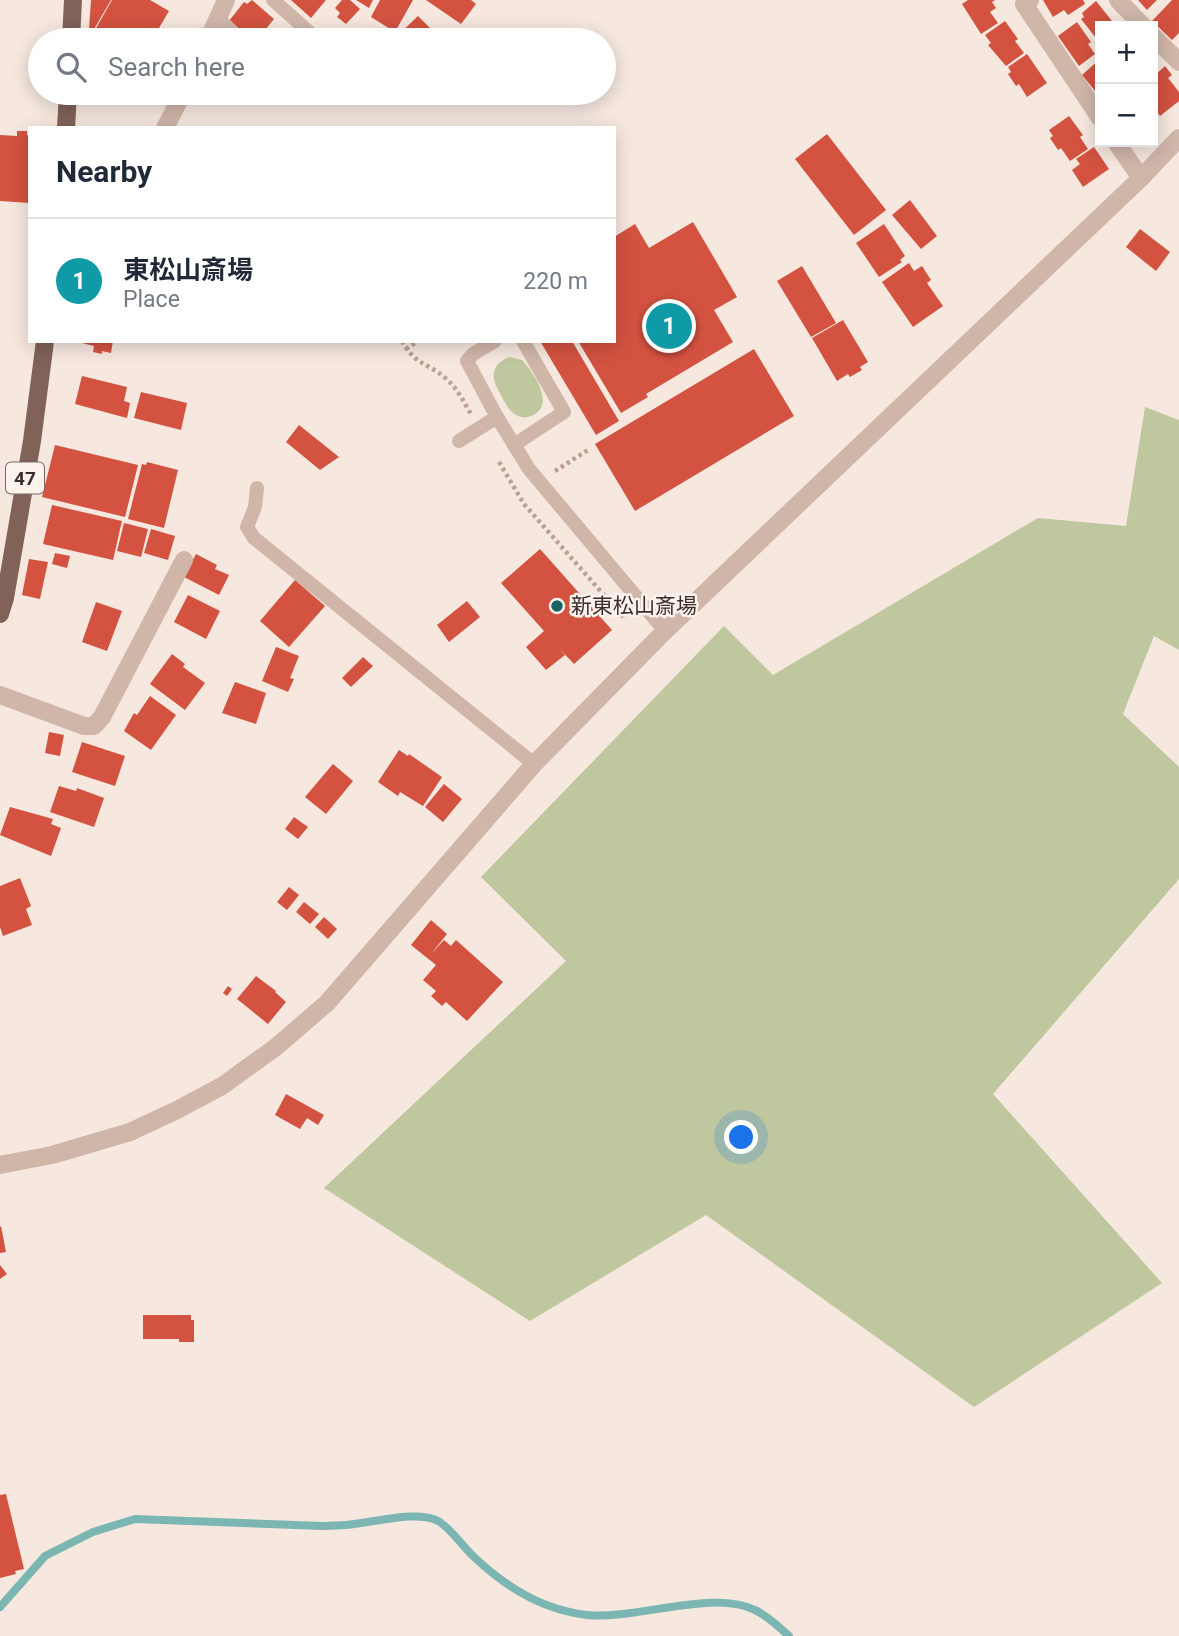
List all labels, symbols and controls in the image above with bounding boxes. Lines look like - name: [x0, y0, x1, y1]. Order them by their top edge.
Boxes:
- map controls: [1095, 21, 1158, 147]
- button: +: [1095, 21, 1158, 84]
- search box: [28, 28, 616, 105]
- icon: search: [52, 48, 90, 86]
- text: Search here: [108, 52, 245, 82]
- button: −: [1095, 84, 1158, 147]
- text: Nearby: [56, 154, 152, 189]
- text: 東松山斎場: [123, 255, 253, 285]
- text: 1: [72, 268, 86, 295]
- text: 220 m: [523, 268, 588, 295]
- text: Place: [123, 286, 180, 313]
- pin: 1: [646, 300, 692, 352]
- road number: 47: [6, 463, 44, 494]
- place label: 新東松山斎場: [571, 594, 697, 618]
- marker: 新東松山斎場: [549, 598, 565, 614]
- your location: [724, 1120, 758, 1154]

